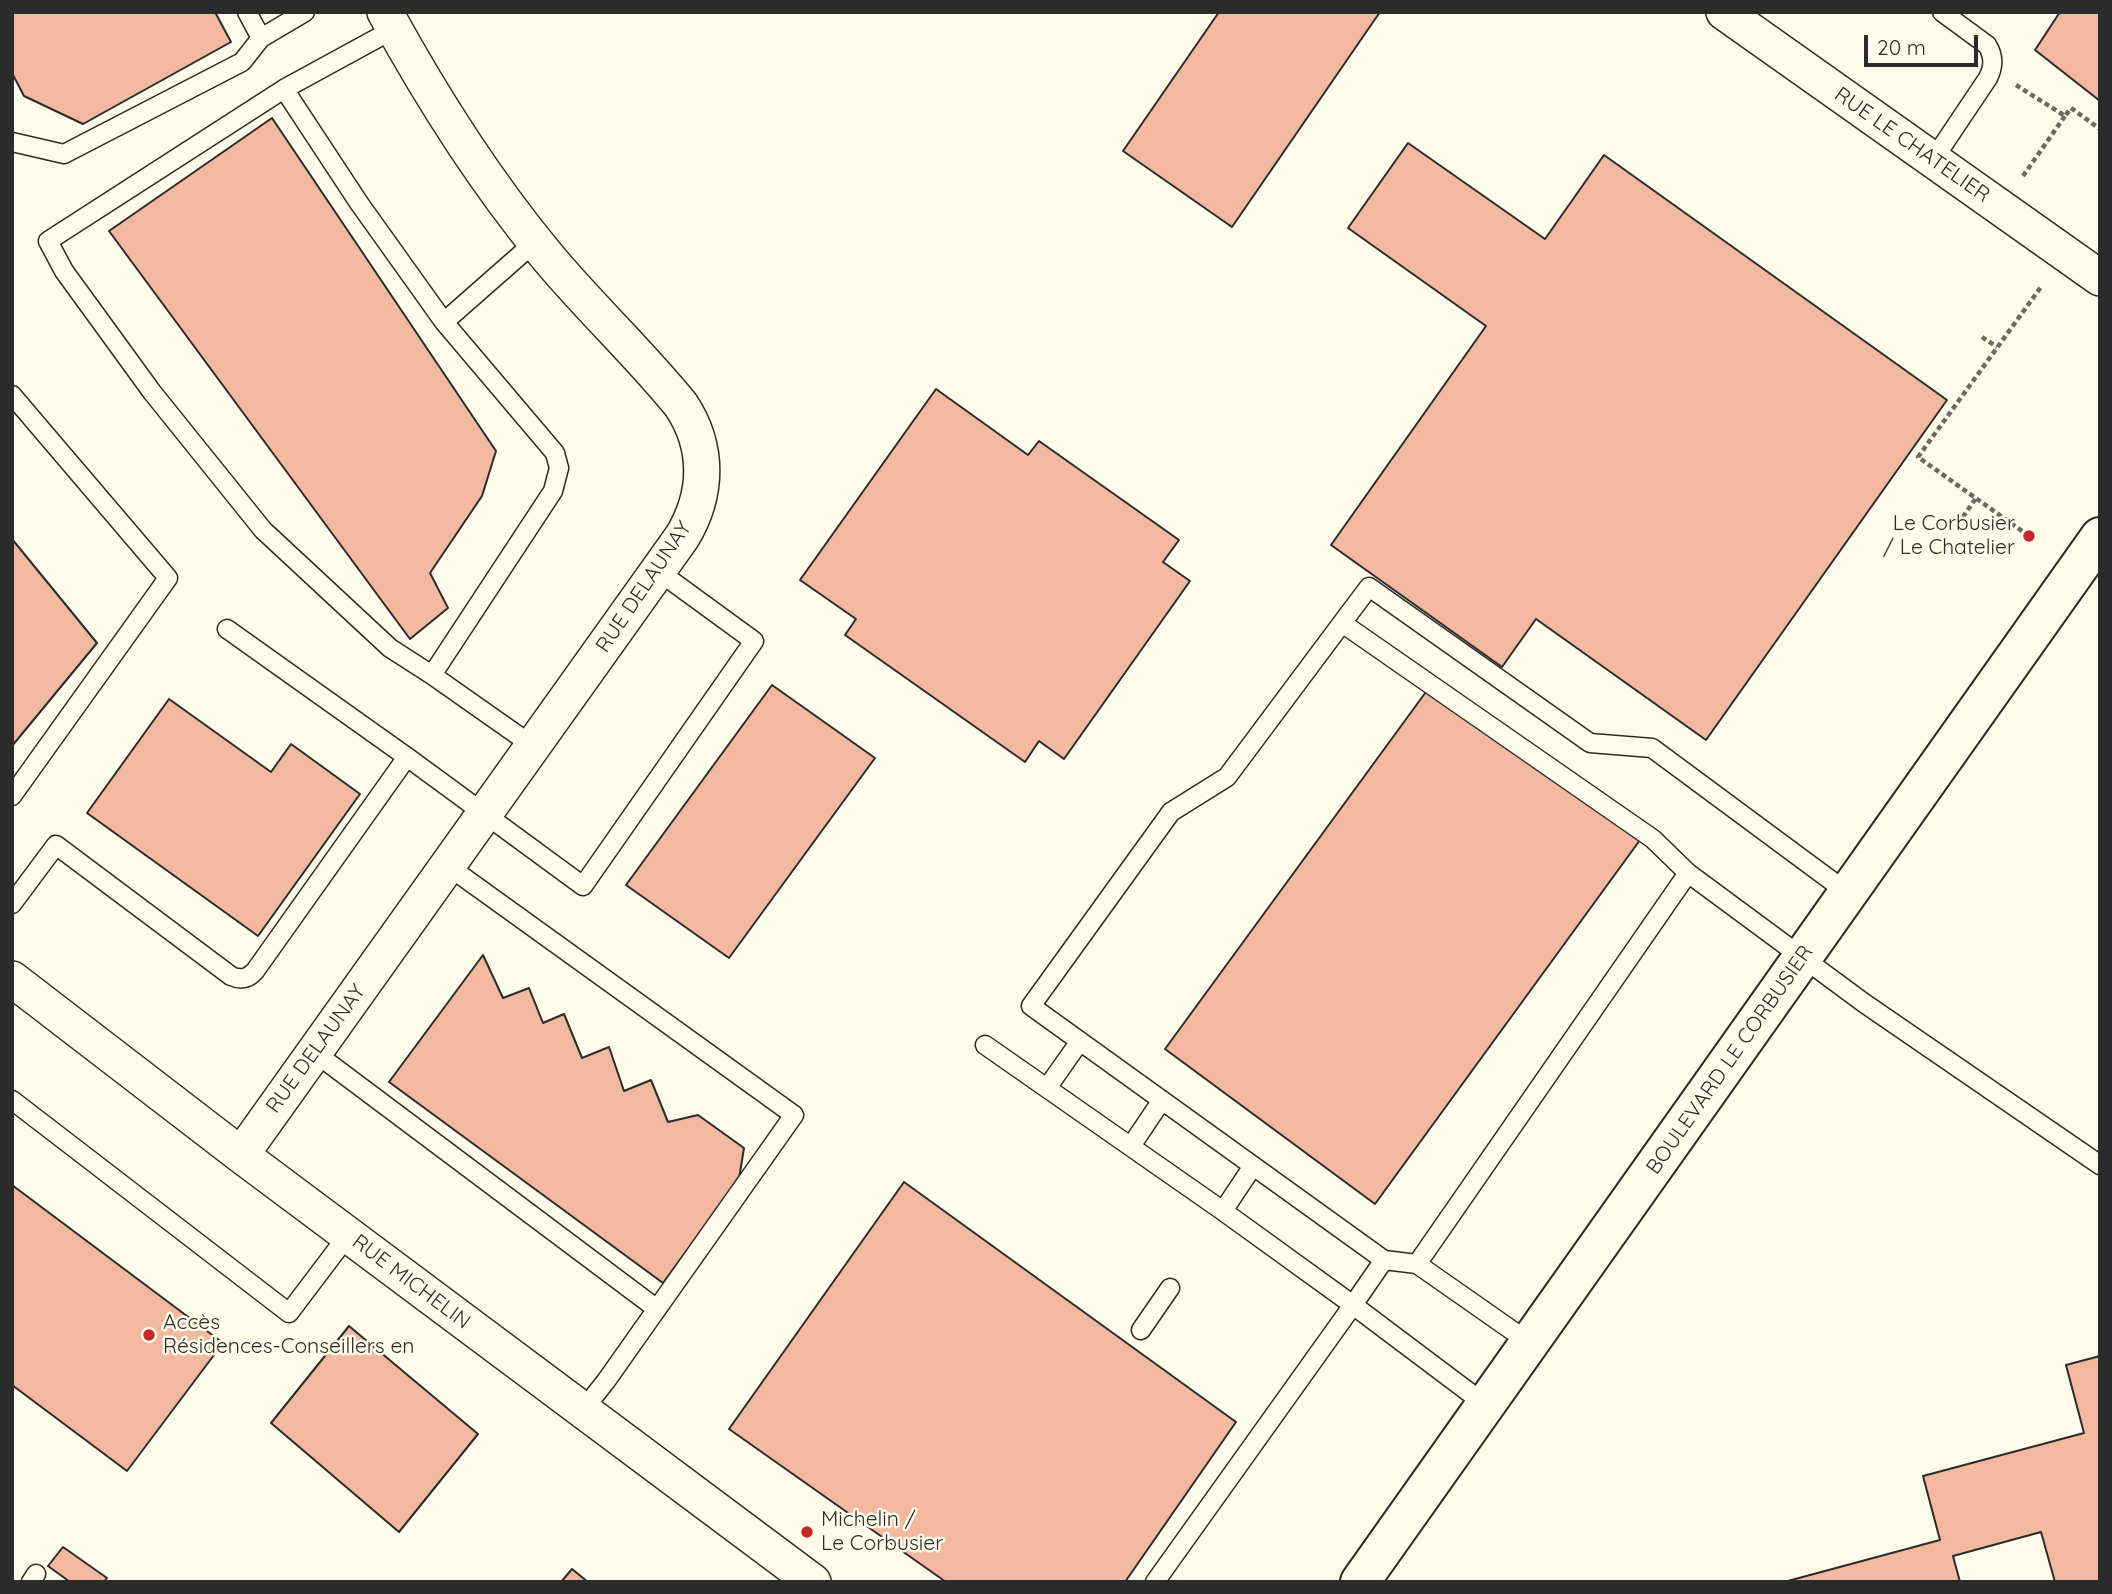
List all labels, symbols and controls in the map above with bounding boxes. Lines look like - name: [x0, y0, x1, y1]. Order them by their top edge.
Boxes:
- scale bar: [1867, 21, 1981, 65]
- text: 20 m: [1877, 34, 1926, 60]
- street label: RUE LE CHATELIER: [1829, 82, 1995, 208]
- place label: Le Corbusier / Le Chatelier: [1883, 511, 2015, 561]
- street label: RUE DELAUNAY: [591, 517, 697, 657]
- marker: Le Corbusier / Le Chatelier: [2021, 528, 2037, 544]
- street label: BOULEVARD LE CORBUSIER: [1641, 941, 1819, 1179]
- street label: RUE DELAUNAY: [261, 980, 371, 1118]
- street label: RUE MICHELIN: [347, 1229, 475, 1335]
- place label: Accès Résidences-Conseillers en: [163, 1310, 414, 1360]
- marker: Accès Résidences-Conseillers en: [141, 1327, 157, 1343]
- place label: Michelin / Le Corbusier: [821, 1507, 943, 1557]
- marker: Michelin / Le Corbusier: [799, 1524, 815, 1540]

